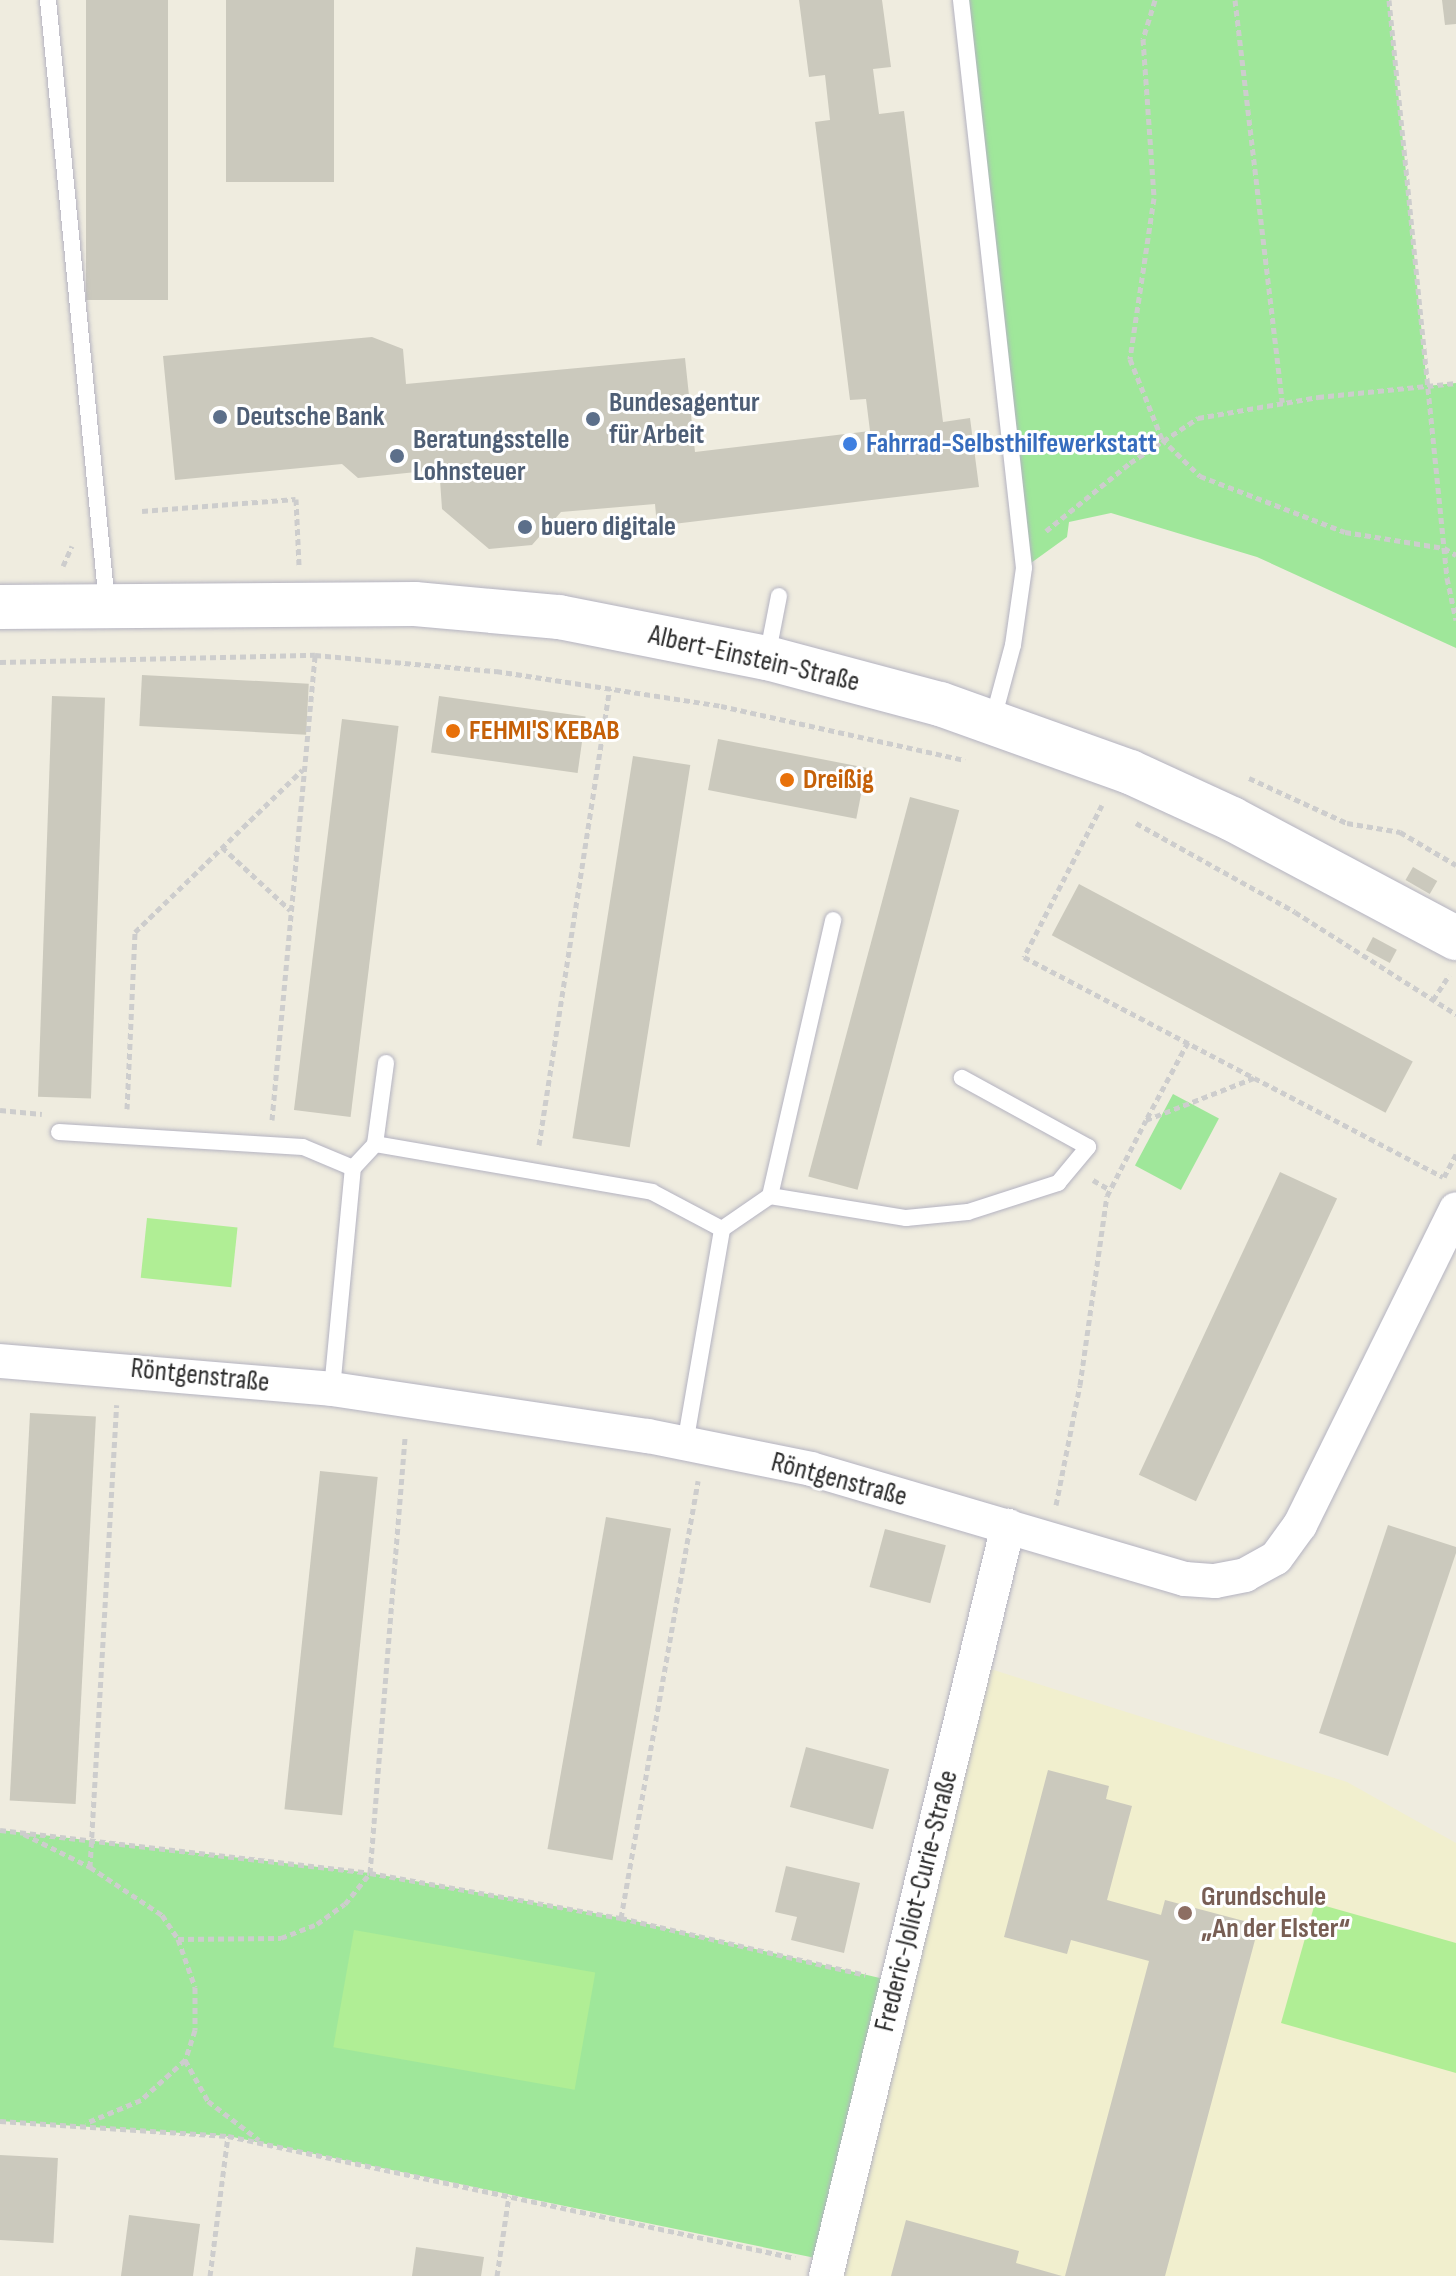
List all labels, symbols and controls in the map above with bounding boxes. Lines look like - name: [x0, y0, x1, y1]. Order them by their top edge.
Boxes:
- place label: Bundesagentur für Arbeit: [609, 386, 760, 452]
- place label: Deutsche Bank: [236, 400, 384, 434]
- marker: Deutsche Bank: [211, 408, 229, 426]
- marker: Bundesagentur für Arbeit: [584, 410, 602, 428]
- place label: Beratungsstelle Lohnsteuer: [413, 423, 569, 489]
- place label: Fahrrad-Selbsthilfewerkstatt: [866, 427, 1157, 461]
- marker: Fahrrad-Selbsthilfewerkstatt: [841, 435, 859, 453]
- marker: Beratungsstelle Lohnsteuer: [388, 447, 406, 465]
- place label: buero digitale: [541, 510, 676, 544]
- marker: buero digitale: [516, 518, 534, 536]
- street label: Albert-Einstein-Straße: [645, 618, 863, 700]
- place label: FEHMI'S KEBAB: [469, 714, 619, 748]
- marker: FEHMI'S KEBAB: [444, 722, 462, 740]
- place label: Dreißig: [803, 763, 874, 797]
- marker: Dreißig: [778, 771, 796, 789]
- street label: Röntgenstraße: [129, 1352, 271, 1400]
- street label: Röntgenstraße: [767, 1446, 911, 1514]
- street label: Frederic-Joliot-Curie-Straße: [868, 1767, 966, 2035]
- place label: Grundschule „An der Elster“: [1201, 1880, 1350, 1946]
- marker: Grundschule „An der Elster“: [1176, 1904, 1194, 1922]

